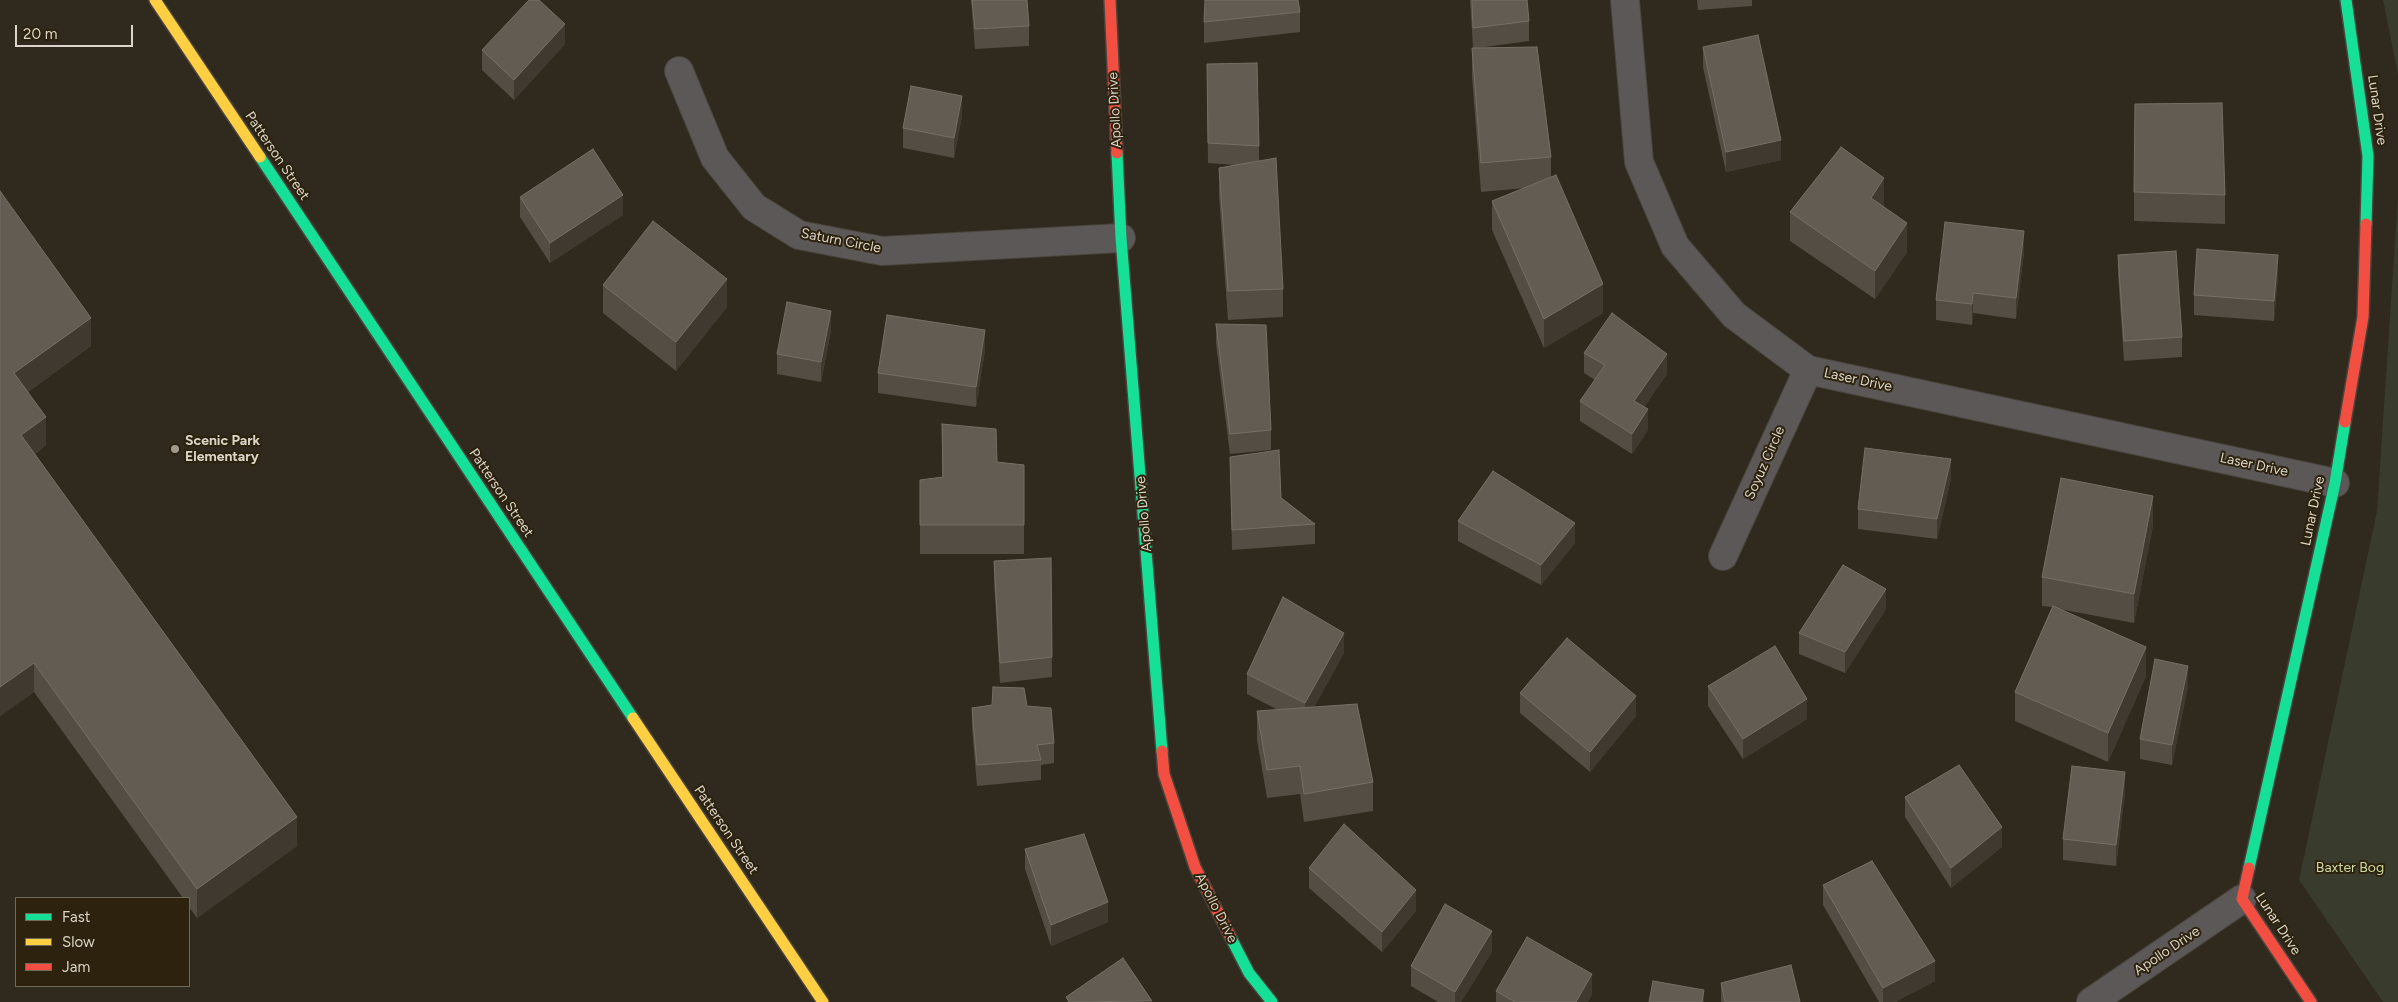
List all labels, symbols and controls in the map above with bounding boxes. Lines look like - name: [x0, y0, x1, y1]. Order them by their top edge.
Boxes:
- scale bar: [18, 15, 135, 47]
- text: 20 m: [23, 25, 57, 43]
- street label: Apollo Drive: [1105, 72, 1125, 148]
- street label: Lunar Drive: [2364, 74, 2390, 146]
- street label: Patterson Street: [241, 109, 313, 203]
- street label: Saturn Circle: [800, 225, 882, 257]
- street label: Laser Drive: [1822, 365, 1894, 395]
- street label: Soyuz Circle: [1741, 424, 1789, 502]
- place label: Scenic Park Elementary: [185, 433, 260, 466]
- marker: Scenic Park Elementary: [169, 443, 181, 455]
- street label: Patterson Street: [465, 446, 537, 540]
- street label: Laser Drive: [2218, 450, 2290, 480]
- street label: Apollo Drive: [1132, 475, 1156, 553]
- street label: Lunar Drive: [2297, 475, 2329, 547]
- street label: Patterson Street: [690, 783, 762, 877]
- park label: Baxter Bog: [2316, 860, 2384, 876]
- street label: Apollo Drive: [1191, 870, 1241, 946]
- street label: Lunar Drive: [2252, 890, 2304, 958]
- legend: [15, 897, 190, 987]
- text: Fast: [62, 908, 90, 926]
- street label: Apollo Drive: [2131, 923, 2203, 979]
- text: Slow: [62, 933, 95, 951]
- text: Jam: [62, 958, 90, 976]

